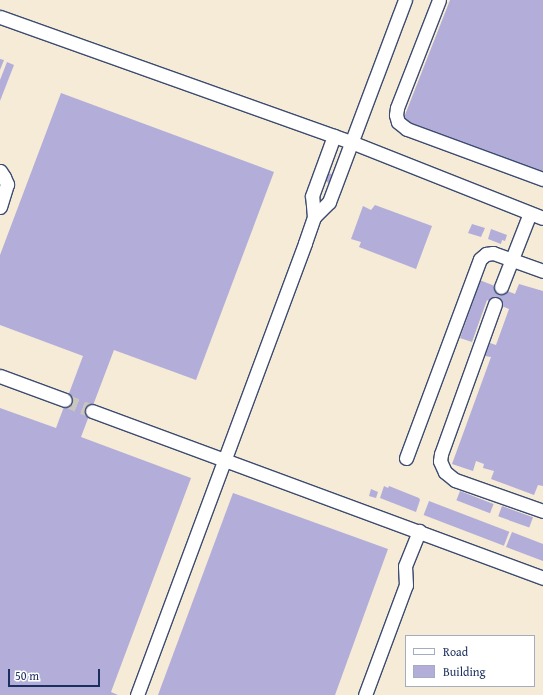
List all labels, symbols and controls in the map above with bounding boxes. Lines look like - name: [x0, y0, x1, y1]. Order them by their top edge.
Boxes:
- legend: [405, 635, 535, 687]
- text: Road: [443, 643, 468, 660]
- scale bar: [10, 661, 102, 687]
- text: Building: [443, 663, 486, 680]
- text: 50 m: [15, 667, 39, 684]

